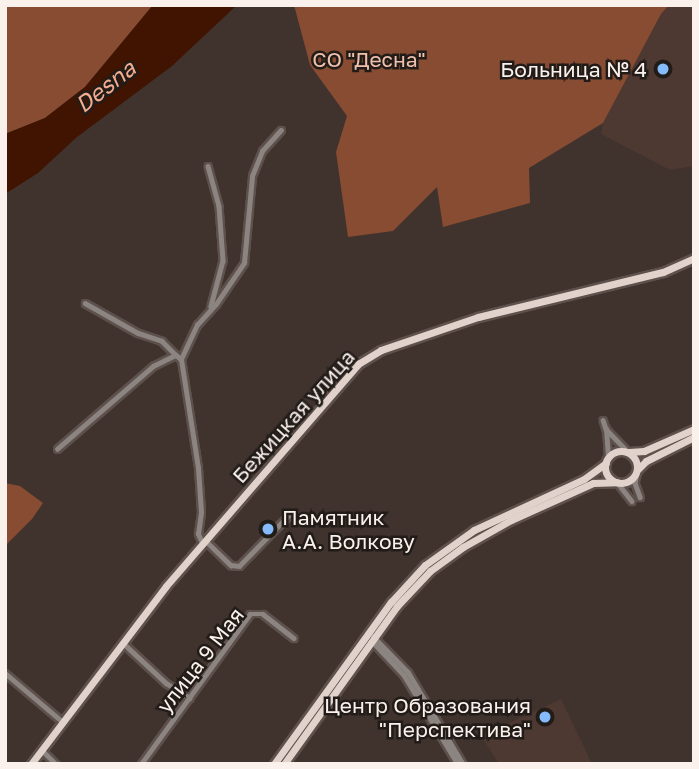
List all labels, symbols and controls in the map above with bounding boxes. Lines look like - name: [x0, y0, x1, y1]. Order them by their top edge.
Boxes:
- park label: СО "Десна": [312, 46, 426, 72]
- water label: Desna: [69, 54, 141, 118]
- place label: Больница № 4: [500, 56, 647, 82]
- marker: Больница № 4: [653, 59, 673, 79]
- street label: Бежицкая улица: [226, 344, 360, 488]
- place label: Памятник А.А. Волкову: [282, 504, 415, 554]
- marker: Памятник А.А. Волкову: [260, 521, 276, 537]
- street label: улица 9 Мая: [151, 602, 249, 718]
- place label: Центр Образования "Перспектива": [324, 692, 531, 742]
- marker: Центр Образования "Перспектива": [537, 709, 553, 725]

